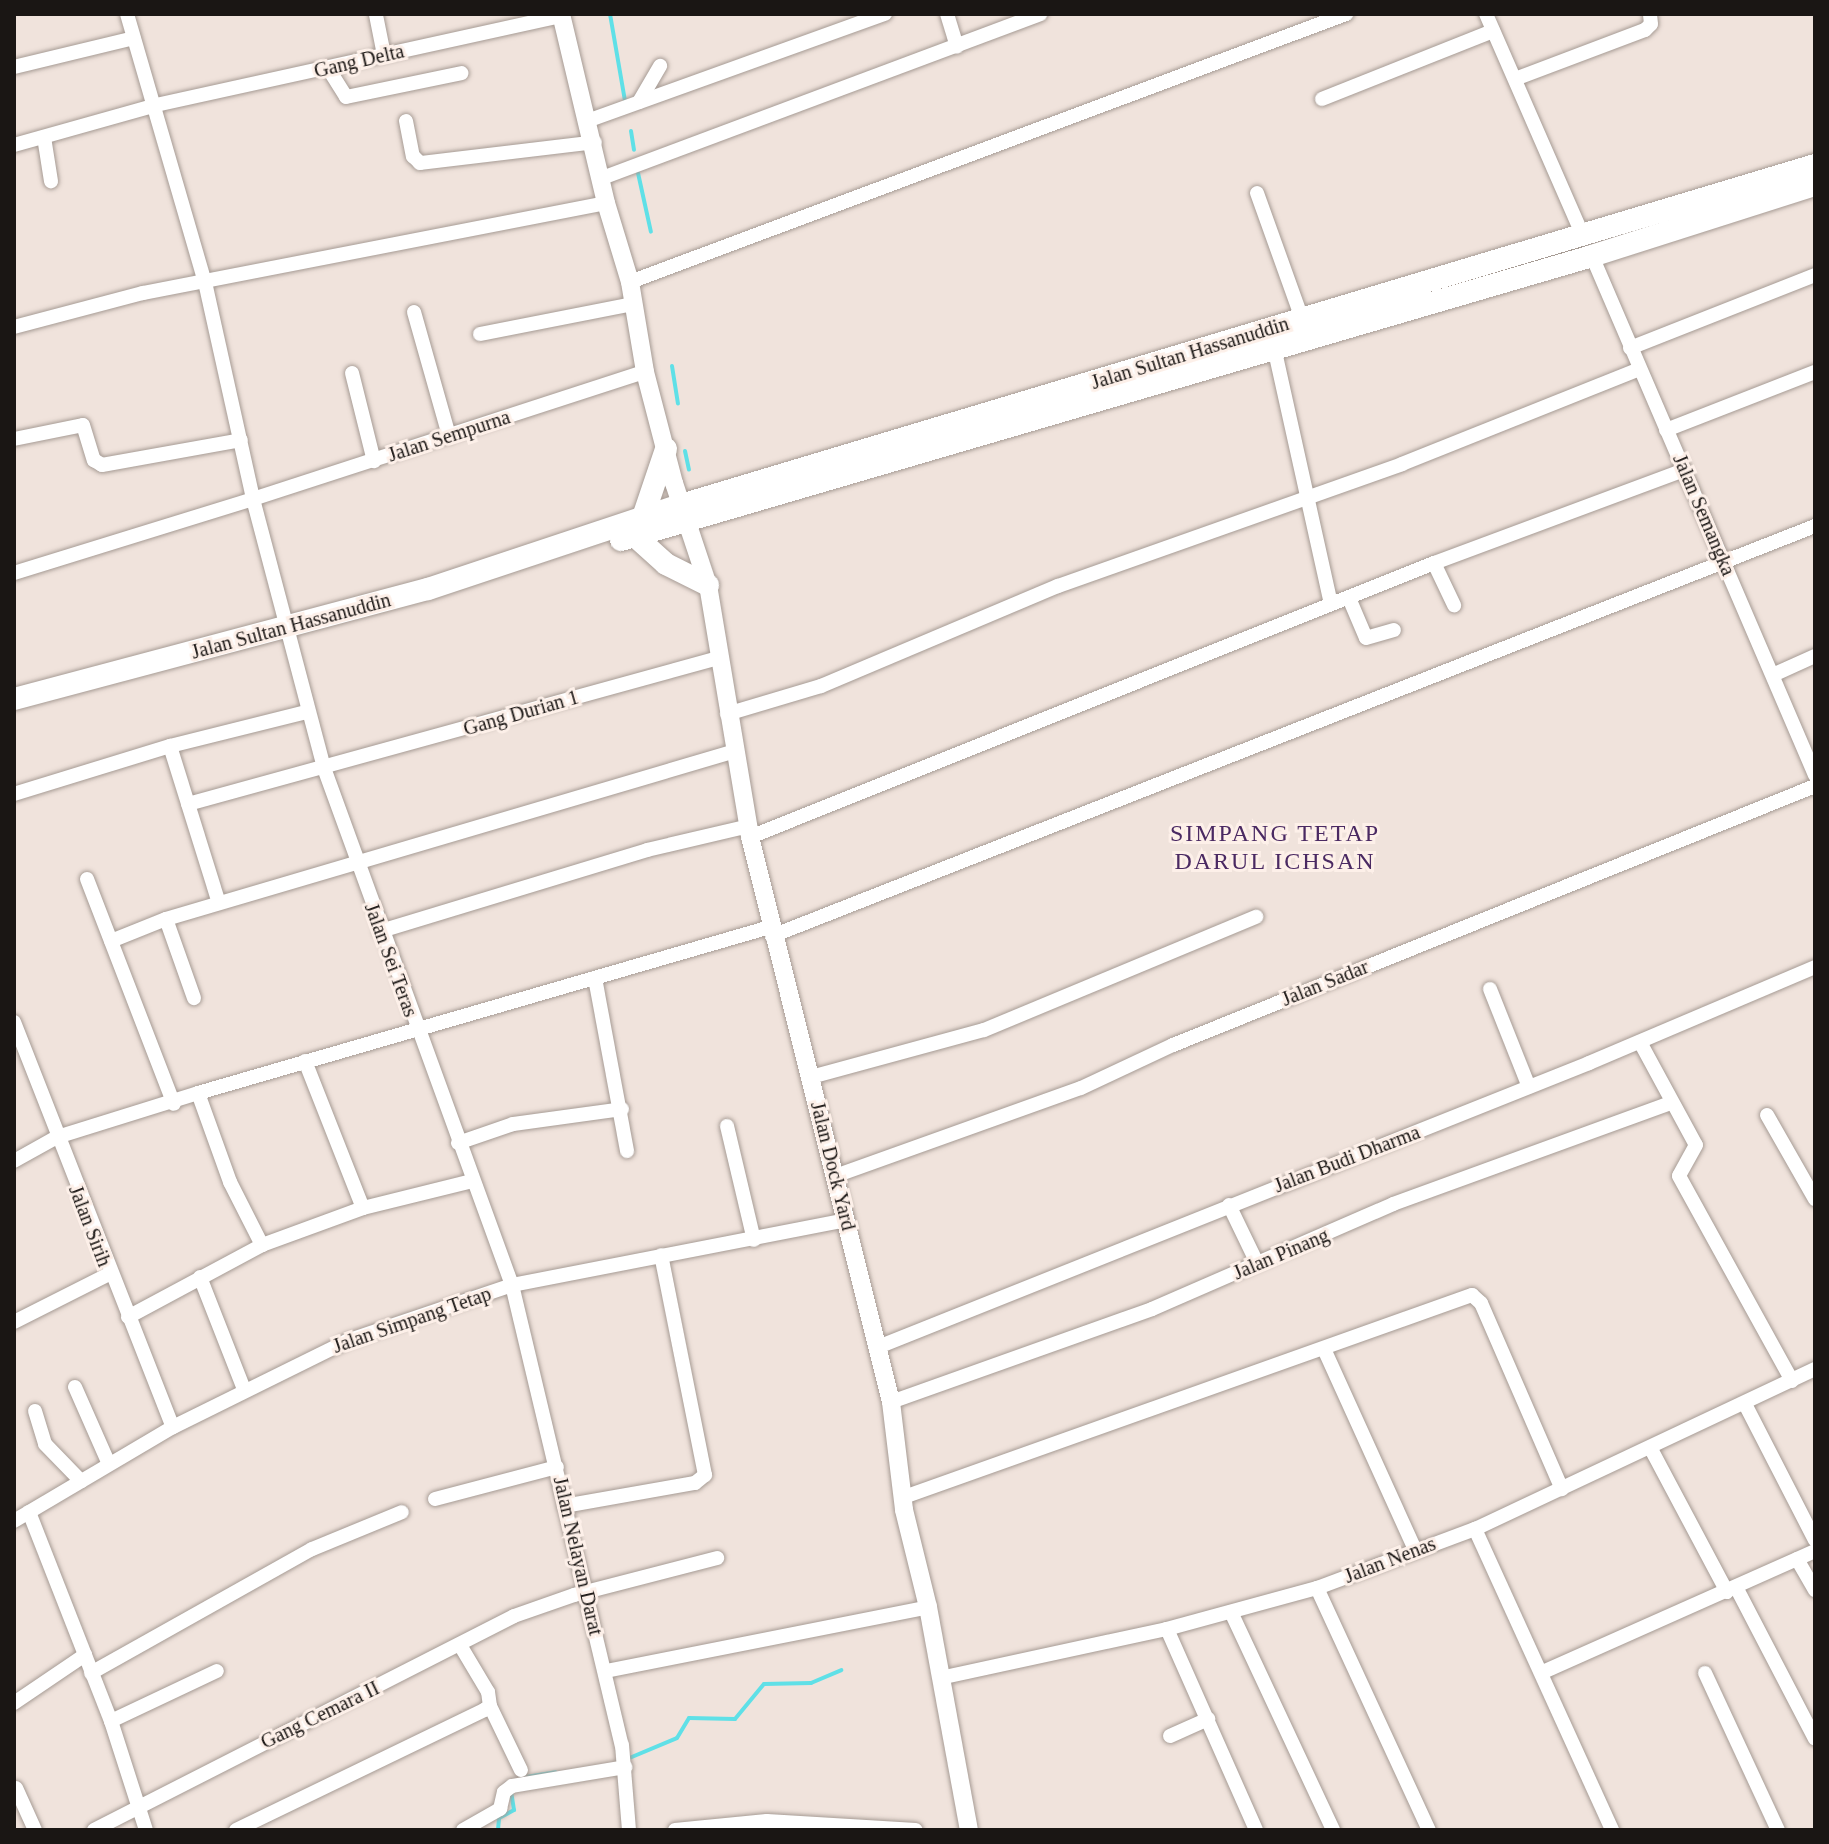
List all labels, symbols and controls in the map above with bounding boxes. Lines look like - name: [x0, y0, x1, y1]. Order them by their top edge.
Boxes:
- street label: Gang Delta: [312, 39, 406, 83]
- street label: Jalan Sultan Hassanuddin: [1088, 311, 1292, 395]
- street label: Jalan Sempurna: [385, 405, 513, 467]
- street label: Jalan Semangka: [1668, 451, 1740, 579]
- street label: Jalan Sultan Hassanuddin: [189, 588, 393, 664]
- street label: Gang Durian 1: [461, 685, 581, 741]
- district label: SIMPANG TETAP DARUL ICHSAN: [1170, 820, 1380, 876]
- street label: Jalan Sei Teras: [359, 900, 423, 1020]
- street label: Jalan Sadar: [1278, 955, 1372, 1011]
- street label: Jalan Dock Yard: [805, 1099, 861, 1233]
- street label: Jalan Budi Dharma: [1271, 1120, 1423, 1198]
- street label: Jalan Sirih: [64, 1182, 116, 1270]
- street label: Jalan Pinang: [1230, 1223, 1332, 1285]
- street label: Jalan Simpang Tetap: [329, 1282, 495, 1358]
- street label: Jalan Nelayan Darat: [548, 1474, 608, 1638]
- street label: Jalan Nenas: [1341, 1532, 1439, 1588]
- street label: Gang Cemara II: [257, 1676, 383, 1754]

